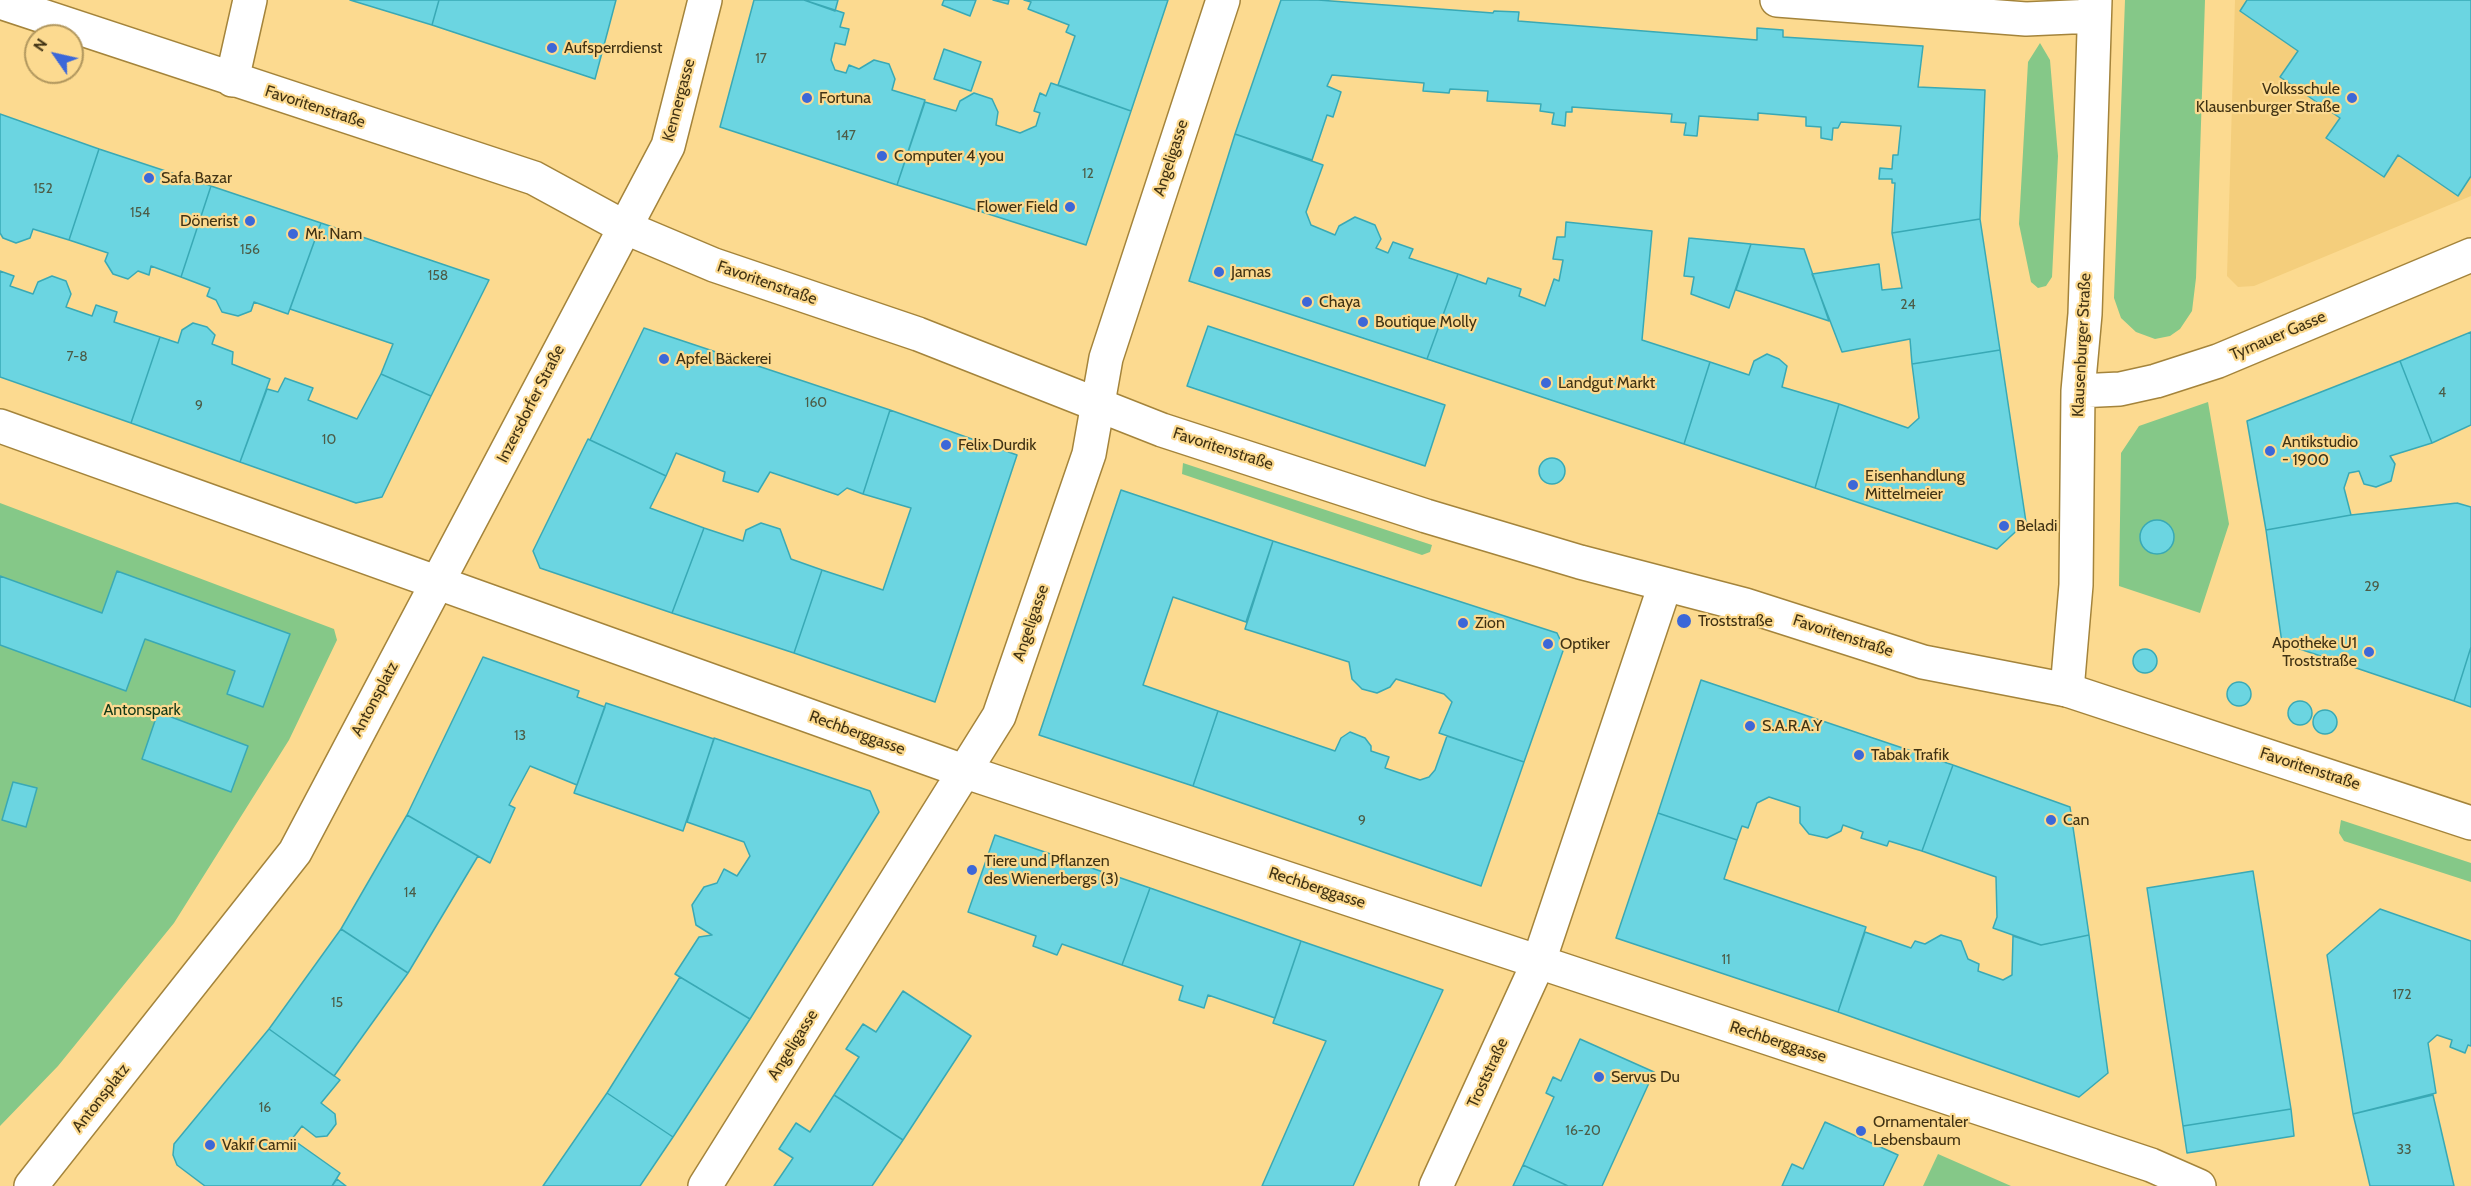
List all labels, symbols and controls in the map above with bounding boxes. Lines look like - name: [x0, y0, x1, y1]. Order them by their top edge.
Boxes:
- north arrow: [24, 24, 84, 84]
- text: N: [29, 35, 51, 55]
- place label: Aufsperrdienst: [564, 38, 662, 58]
- marker: Aufsperrdienst: [545, 41, 559, 55]
- house number: 17: [755, 51, 767, 67]
- street label: Kennergasse: [659, 57, 699, 143]
- place label: Volksschule Klausenburger Straße: [2196, 79, 2340, 117]
- street label: Favoritenstraße: [262, 82, 368, 132]
- place label: Fortuna: [819, 88, 871, 108]
- marker: Fortuna: [800, 91, 814, 105]
- marker: Volksschule Klausenburger Straße: [2345, 91, 2359, 105]
- street label: Angeligasse: [1150, 117, 1192, 199]
- house number: 147: [836, 128, 856, 144]
- place label: Computer 4 you: [894, 146, 1004, 166]
- marker: Computer 4 you: [875, 149, 889, 163]
- house number: 12: [1082, 166, 1094, 182]
- place label: Safa Bazar: [161, 168, 232, 188]
- marker: Safa Bazar: [142, 171, 156, 185]
- house number: 152: [33, 181, 53, 197]
- place label: Flower Field: [976, 197, 1058, 217]
- marker: Flower Field: [1063, 200, 1077, 214]
- house number: 154: [130, 205, 150, 221]
- place label: Dönerist: [180, 211, 238, 231]
- marker: Dönerist: [243, 214, 257, 228]
- place label: Mr. Nam: [305, 224, 362, 244]
- marker: Mr. Nam: [286, 227, 300, 241]
- house number: 156: [240, 242, 260, 258]
- street label: Favoritenstraße: [715, 257, 819, 309]
- place label: Jamas: [1231, 262, 1271, 282]
- marker: Jamas: [1212, 265, 1226, 279]
- house number: 158: [428, 268, 448, 284]
- street label: Klausenburger Straße: [2069, 273, 2095, 417]
- place label: Chaya: [1319, 292, 1361, 312]
- marker: Chaya: [1300, 295, 1314, 309]
- house number: 24: [1900, 297, 1916, 313]
- street label: Tyrnauer Gasse: [2227, 307, 2329, 365]
- place label: Boutique Molly: [1375, 312, 1477, 332]
- marker: Boutique Molly: [1356, 315, 1370, 329]
- street label: Inzersdorfer Straße: [493, 342, 569, 466]
- house number: 7-8: [66, 349, 88, 365]
- place label: Apfel Bäckerei: [676, 349, 771, 369]
- marker: Apfel Bäckerei: [657, 352, 671, 366]
- place label: Landgut Markt: [1558, 373, 1655, 393]
- marker: Landgut Markt: [1539, 376, 1553, 390]
- house number: 4: [2438, 385, 2446, 401]
- house number: 160: [805, 395, 827, 411]
- house number: 9: [195, 398, 203, 414]
- street label: Favoritenstraße: [1170, 424, 1276, 474]
- house number: 10: [322, 432, 336, 448]
- place label: Antikstudio - 1900: [2282, 432, 2358, 470]
- place label: Felix Durdik: [958, 435, 1036, 455]
- marker: Felix Durdik: [939, 438, 953, 452]
- marker: Antikstudio - 1900: [2263, 444, 2277, 458]
- place label: Eisenhandlung Mittelmeier: [1865, 466, 1965, 504]
- marker: Eisenhandlung Mittelmeier: [1846, 478, 1860, 492]
- place label: Beladi: [2016, 516, 2057, 536]
- marker: Beladi: [1997, 519, 2011, 533]
- house number: 29: [2364, 579, 2380, 595]
- street label: Angeligasse: [1009, 582, 1053, 664]
- place label: Troststraße: [1698, 611, 1773, 631]
- street label: Favoritenstraße: [1790, 611, 1896, 661]
- marker: Troststraße: [1675, 612, 1693, 630]
- place label: Zion: [1475, 613, 1505, 633]
- marker: Zion: [1456, 616, 1470, 630]
- place label: Apotheke U1 Troststraße: [2272, 633, 2357, 671]
- place label: Optiker: [1560, 634, 1610, 654]
- marker: Optiker: [1541, 637, 1555, 651]
- marker: Apotheke U1 Troststraße: [2362, 645, 2376, 659]
- street label: Antonsplatz: [347, 659, 403, 739]
- park label: Antonspark: [103, 700, 181, 720]
- street label: Rechberggasse: [806, 707, 908, 759]
- place label: S.A.R.A.Y: [1762, 716, 1822, 736]
- marker: S.A.R.A.Y: [1743, 719, 1757, 733]
- house number: 13: [514, 728, 526, 744]
- street label: Favoritenstraße: [2257, 744, 2363, 794]
- place label: Tabak Trafik: [1871, 745, 1949, 765]
- marker: Tabak Trafik: [1852, 748, 1866, 762]
- place label: Can: [2063, 810, 2089, 830]
- house number: 9: [1358, 813, 1366, 829]
- marker: Can: [2044, 813, 2058, 827]
- place label: Tiere und Pflanzen des Wienerbergs (3): [984, 851, 1119, 889]
- marker: Tiere und Pflanzen des Wienerbergs (3): [965, 863, 979, 877]
- street label: Rechberggasse: [1266, 863, 1368, 913]
- house number: 14: [404, 885, 416, 901]
- house number: 11: [1721, 952, 1731, 968]
- house number: 172: [2393, 987, 2411, 1003]
- house number: 15: [331, 995, 343, 1011]
- street label: Angeligasse: [764, 1006, 822, 1084]
- street label: Rechberggasse: [1727, 1017, 1829, 1067]
- street label: Troststraße: [1464, 1035, 1512, 1111]
- street label: Antonsplatz: [68, 1060, 134, 1136]
- place label: Servus Du: [1611, 1067, 1680, 1087]
- marker: Servus Du: [1592, 1070, 1606, 1084]
- house number: 16: [259, 1100, 271, 1116]
- place label: Ornamentaler Lebensbaum: [1873, 1112, 1968, 1150]
- house number: 16-20: [1565, 1123, 1601, 1139]
- marker: Ornamentaler Lebensbaum: [1854, 1124, 1868, 1138]
- place label: Vakıf Camii: [222, 1135, 297, 1155]
- marker: Vakıf Camii: [203, 1138, 217, 1152]
- house number: 33: [2396, 1142, 2412, 1158]

